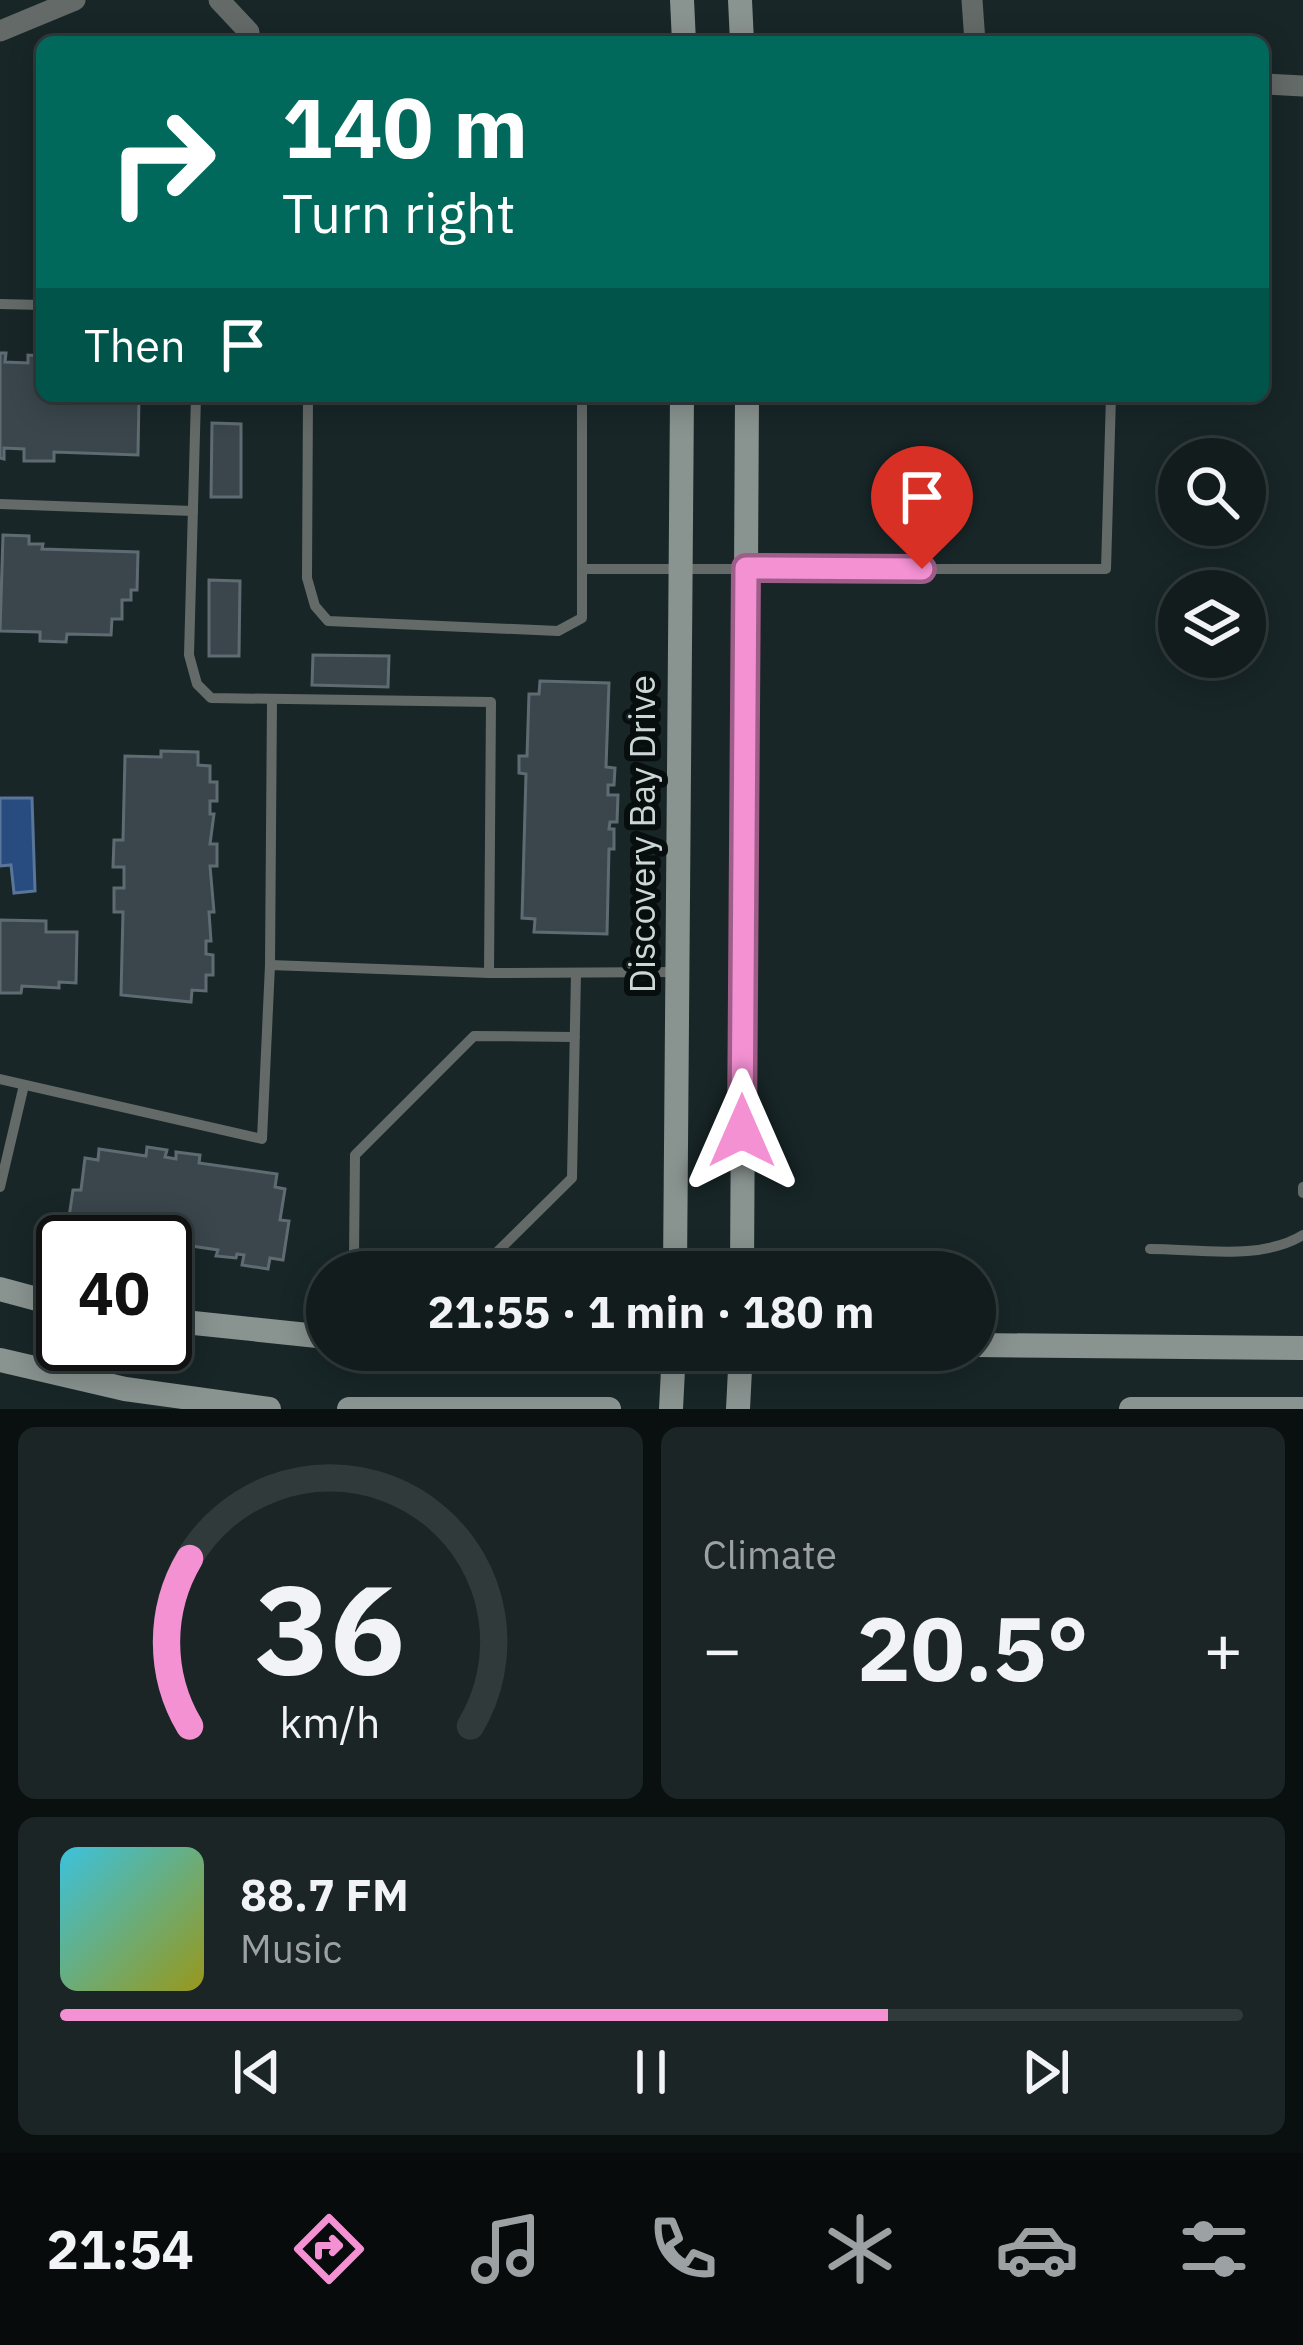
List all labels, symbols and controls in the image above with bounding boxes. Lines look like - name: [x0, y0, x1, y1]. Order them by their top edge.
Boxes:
- text: 140 m: [282, 72, 528, 181]
- icon: right: [84, 84, 240, 240]
- text: Turn right: [282, 178, 516, 248]
- icon: arrive: [210, 312, 276, 378]
- text: Then: [84, 316, 186, 374]
- map controls: [1158, 438, 1266, 678]
- button: search: [1158, 438, 1266, 546]
- pin: [871, 446, 973, 569]
- icon: arrive: [889, 464, 955, 530]
- button: layers: [1158, 570, 1266, 678]
- street label: Discovery Bay Drive: [618, 675, 665, 993]
- position arrow: [679, 1068, 805, 1194]
- speed limit sign: 40: [36, 1215, 192, 1371]
- text: 21:55 · 1 min · 180 m: [428, 1282, 874, 1340]
- text: Climate: [703, 1529, 837, 1580]
- text: 36: [255, 1547, 405, 1709]
- text: 20.5°: [857, 1589, 1089, 1706]
- text: −: [703, 1605, 742, 1691]
- text: +: [1203, 1605, 1243, 1691]
- text: km/h: [280, 1694, 381, 1750]
- text: 88.7 FM: [240, 1865, 409, 1923]
- text: Music: [240, 1923, 342, 1974]
- icon: previous: [224, 2039, 290, 2105]
- icon: pause: [618, 2039, 684, 2105]
- icon: next: [1013, 2039, 1079, 2105]
- icon: directions: [287, 2207, 371, 2291]
- icon: music: [464, 2207, 548, 2291]
- icon: phone: [641, 2207, 725, 2291]
- icon: climate: [818, 2207, 902, 2291]
- icon: car: [995, 2207, 1079, 2291]
- icon: filters: [1172, 2207, 1256, 2291]
- text: 21:54: [47, 2214, 194, 2284]

